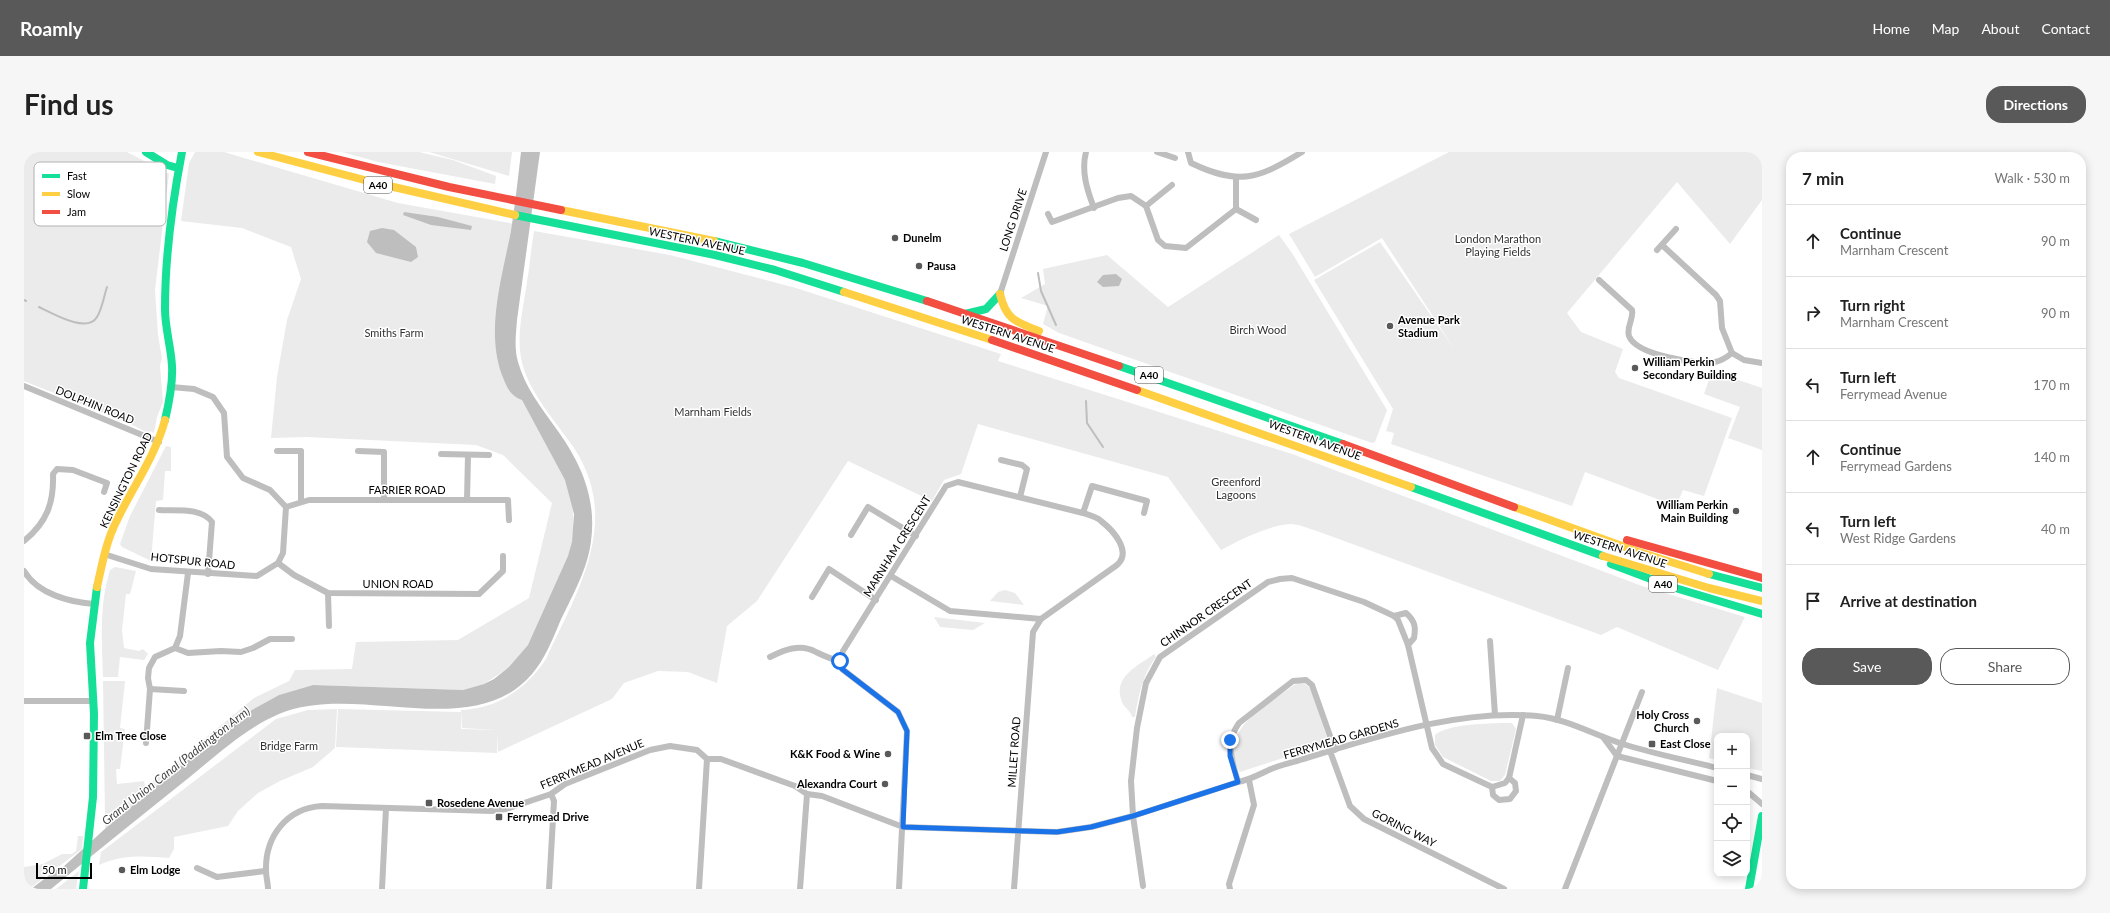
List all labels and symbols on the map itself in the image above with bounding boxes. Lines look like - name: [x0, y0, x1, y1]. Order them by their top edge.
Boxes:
- legend: [34, 162, 166, 226]
- text: Fast: [67, 169, 87, 182]
- road number: A40: [364, 177, 392, 193]
- text: Slow: [67, 187, 91, 200]
- street label: LONG DRIVE: [996, 187, 1029, 253]
- text: Jam: [67, 205, 86, 218]
- street label: WESTERN AVENUE: [648, 224, 746, 257]
- place label: Dunelm: [903, 231, 942, 244]
- park label: London Marathon Playing Fields: [1455, 232, 1541, 258]
- marker: Dunelm: [890, 233, 900, 243]
- place label: Pausa: [927, 259, 956, 272]
- marker: Pausa: [914, 261, 924, 271]
- street label: WESTERN AVENUE: [960, 312, 1057, 355]
- place label: Avenue Park Stadium: [1397, 313, 1460, 339]
- marker: Avenue Park Stadium: [1385, 321, 1395, 331]
- park label: Birch Wood: [1230, 323, 1286, 336]
- park label: Smiths Farm: [364, 326, 424, 339]
- place label: William Perkin Secondary Building: [1643, 355, 1737, 381]
- marker: William Perkin Secondary Building: [1630, 363, 1640, 373]
- road number: A40: [1135, 367, 1163, 383]
- street label: DOLPHIN ROAD: [54, 383, 136, 426]
- park label: Marnham Fields: [674, 405, 752, 418]
- street label: WESTERN AVENUE: [1267, 417, 1363, 462]
- street label: KENSINGTON ROAD: [97, 430, 154, 530]
- park label: Greenford Lagoons: [1211, 475, 1261, 501]
- street label: FARRIER ROAD: [368, 483, 446, 496]
- street label: MARNHAM CRESCENT: [860, 492, 933, 599]
- place label: William Perkin Main Building: [1657, 498, 1728, 524]
- marker: William Perkin Main Building: [1731, 506, 1741, 516]
- street label: WESTERN AVENUE: [1572, 527, 1669, 570]
- street label: HOTSPUR ROAD: [150, 550, 236, 571]
- street label: CHINNOR CRESCENT: [1157, 576, 1255, 649]
- road number: A40: [1649, 576, 1677, 592]
- street label: UNION ROAD: [363, 577, 433, 590]
- route start: [831, 652, 849, 670]
- water label: Grand Union Canal (Paddington Arm): [99, 703, 253, 828]
- place label: Holy Cross Church: [1636, 708, 1689, 734]
- street label: MILLET ROAD: [1005, 716, 1022, 788]
- street label: FERRYMEAD GARDENS: [1282, 716, 1400, 761]
- marker: Holy Cross Church: [1692, 716, 1702, 726]
- place label: Elm Tree Close: [95, 729, 167, 742]
- marker: Elm Tree Close: [82, 731, 92, 741]
- route end: [1221, 731, 1239, 749]
- street label: FERRYMEAD AVENUE: [538, 736, 646, 791]
- place label: East Close: [1660, 737, 1711, 750]
- park label: Bridge Farm: [260, 739, 318, 752]
- marker: East Close: [1647, 739, 1657, 749]
- place label: K&K Food & Wine: [790, 747, 880, 760]
- marker: K&K Food & Wine: [883, 749, 893, 759]
- place label: Alexandra Court: [796, 777, 878, 790]
- marker: Alexandra Court: [880, 779, 890, 789]
- place label: Rosedene Avenue: [437, 796, 524, 809]
- marker: Rosedene Avenue: [424, 798, 434, 808]
- street label: GORING WAY: [1370, 806, 1439, 849]
- place label: Ferrymead Drive: [507, 810, 589, 823]
- marker: Ferrymead Drive: [494, 812, 504, 822]
- scale bar: [36, 861, 92, 880]
- place label: Elm Lodge: [130, 863, 181, 876]
- marker: Elm Lodge: [117, 865, 127, 875]

